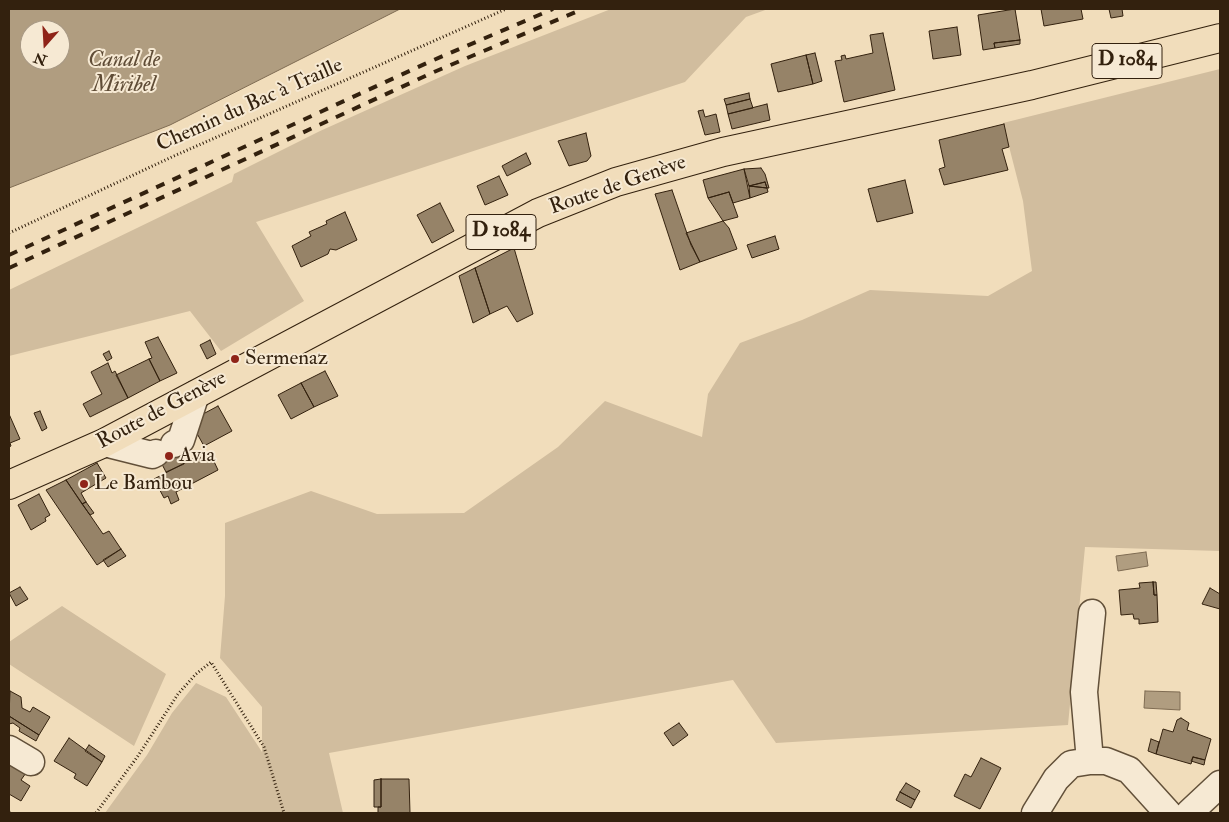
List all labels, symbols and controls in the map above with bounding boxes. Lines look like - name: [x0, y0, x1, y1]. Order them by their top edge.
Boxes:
- north arrow: [20, 20, 70, 70]
- road number: D 1084: [1092, 44, 1162, 78]
- water label: Canal de Miribel: [88, 48, 160, 100]
- text: N: [32, 49, 49, 69]
- street label: Chemin du Bac à Traille: [153, 54, 347, 158]
- street label: Route de Genève: [546, 151, 690, 221]
- road number: D 1084: [466, 214, 536, 250]
- place label: Sermenaz: [245, 346, 328, 372]
- marker: Sermenaz: [229, 353, 241, 365]
- street label: Route de Genève: [93, 366, 231, 456]
- place label: Avia: [179, 443, 215, 469]
- marker: Avia: [163, 450, 175, 462]
- place label: Le Bambou: [94, 471, 192, 497]
- marker: Le Bambou: [78, 478, 90, 490]

